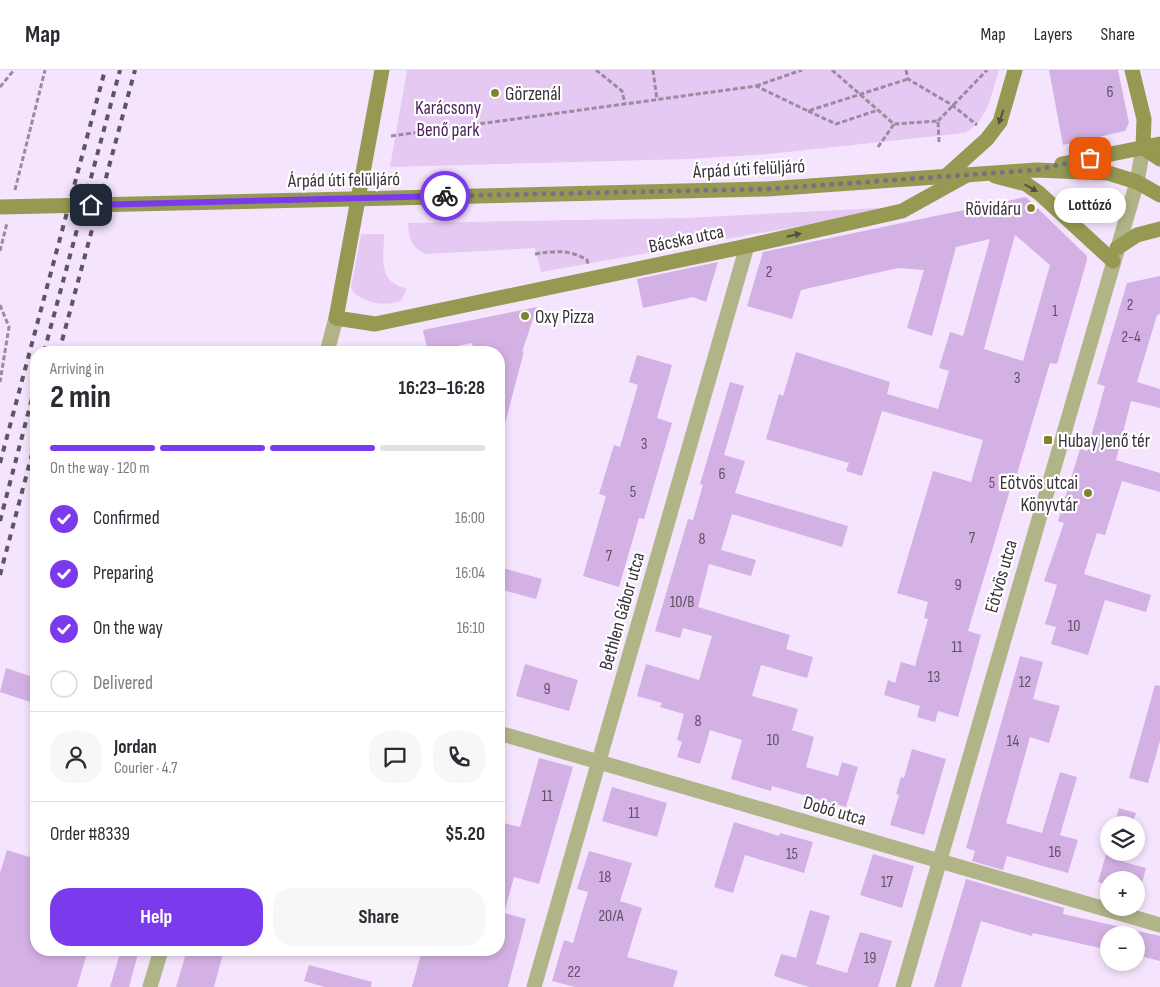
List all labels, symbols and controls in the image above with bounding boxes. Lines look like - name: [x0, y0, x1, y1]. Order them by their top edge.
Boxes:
- text: Map: [25, 20, 60, 49]
- text: Map: [981, 24, 1006, 45]
- text: Layers: [1034, 24, 1073, 45]
- text: Share: [1101, 24, 1135, 45]
- place label: Görzenál: [505, 83, 561, 106]
- house number: 6: [1106, 83, 1114, 102]
- marker: Görzenál: [489, 87, 501, 99]
- park label: Karácsony Benő park: [415, 97, 482, 142]
- one-way arrow: [997, 110, 1005, 125]
- pin: [1069, 137, 1111, 179]
- icon: bag: [1076, 144, 1104, 172]
- street label: Árpád úti felüljáró: [691, 155, 806, 184]
- street label: Árpád úti felüljáró: [287, 168, 400, 193]
- courier: [420, 171, 470, 221]
- icon: bike: [431, 182, 459, 210]
- pin: [70, 184, 112, 226]
- one-way arrow: [1023, 184, 1038, 192]
- callout: Lottózó: [1054, 188, 1126, 223]
- icon: home: [77, 191, 105, 219]
- text: Lottózó: [1068, 196, 1112, 215]
- place label: Rövidáru: [965, 198, 1021, 221]
- marker: Rövidáru: [1025, 202, 1037, 214]
- street label: Bácska utca: [647, 220, 726, 259]
- one-way arrow: [787, 231, 802, 239]
- house number: 2: [766, 263, 772, 282]
- house number: 2: [1127, 296, 1133, 315]
- house number: 1: [1052, 302, 1058, 321]
- place label: Oxy Pizza: [535, 306, 594, 329]
- marker: Oxy Pizza: [519, 310, 531, 322]
- house number: 2-4: [1121, 328, 1141, 347]
- text: Arriving in: [50, 360, 104, 379]
- house number: 3: [1014, 369, 1020, 388]
- text: 16:23–16:28: [399, 377, 485, 400]
- text: 2 min: [50, 378, 111, 417]
- place label: Hubay Jenő tér: [1058, 430, 1151, 453]
- marker: Hubay Jenő tér: [1042, 434, 1054, 446]
- house number: 3: [641, 435, 647, 454]
- text: On the way · 120 m: [50, 459, 149, 478]
- house number: 6: [718, 465, 726, 484]
- place label: Eötvös utcai Könyvtár: [1000, 472, 1079, 517]
- house number: 5: [989, 474, 995, 493]
- house number: 5: [630, 483, 636, 502]
- marker: Eötvös utcai Könyvtár: [1082, 487, 1094, 499]
- icon: check: [50, 505, 78, 533]
- text: Confirmed: [93, 507, 160, 530]
- text: 16:00: [455, 509, 485, 528]
- house number: 7: [969, 529, 976, 548]
- house number: 8: [698, 530, 706, 549]
- street label: Eötvös utca: [980, 537, 1023, 615]
- house number: 7: [606, 547, 613, 566]
- street label: Bethlen Gábor utca: [595, 550, 650, 673]
- icon: check: [50, 560, 78, 588]
- text: Preparing: [93, 562, 154, 585]
- text: 16:04: [456, 564, 485, 583]
- house number: 9: [954, 576, 962, 595]
- house number: 10/B: [670, 593, 694, 612]
- icon: check: [50, 615, 78, 643]
- text: On the way: [93, 617, 163, 640]
- house number: 10: [1068, 617, 1080, 636]
- text: 16:10: [457, 619, 485, 638]
- house number: 11: [951, 638, 963, 657]
- house number: 13: [928, 668, 940, 687]
- text: Delivered: [93, 672, 153, 695]
- house number: 12: [1019, 673, 1031, 692]
- house number: 9: [543, 680, 551, 699]
- house number: 8: [694, 712, 702, 731]
- button: person: [50, 731, 102, 783]
- button: chat: [369, 731, 421, 783]
- button: phone: [433, 731, 485, 783]
- house number: 10: [767, 731, 779, 750]
- house number: 14: [1007, 732, 1019, 751]
- text: Jordan: [114, 736, 157, 759]
- text: Courier · 4.7: [114, 759, 177, 778]
- house number: 11: [541, 787, 553, 806]
- street label: Dobó utca: [801, 792, 869, 831]
- house number: 11: [628, 804, 640, 823]
- map controls: [1100, 816, 1145, 971]
- button: layers: [1100, 816, 1145, 861]
- text: Order #8339: [50, 823, 130, 846]
- text: $5.20: [445, 823, 485, 846]
- house number: 16: [1049, 843, 1061, 862]
- house number: 15: [786, 845, 798, 864]
- house number: 18: [599, 868, 611, 887]
- button: +: [1100, 871, 1145, 916]
- house number: 17: [881, 873, 894, 892]
- button: Help: [50, 888, 263, 946]
- button: Share: [273, 888, 485, 946]
- house number: 20/A: [598, 907, 624, 926]
- button: −: [1100, 926, 1145, 971]
- house number: 19: [864, 949, 876, 968]
- house number: 22: [567, 963, 581, 982]

